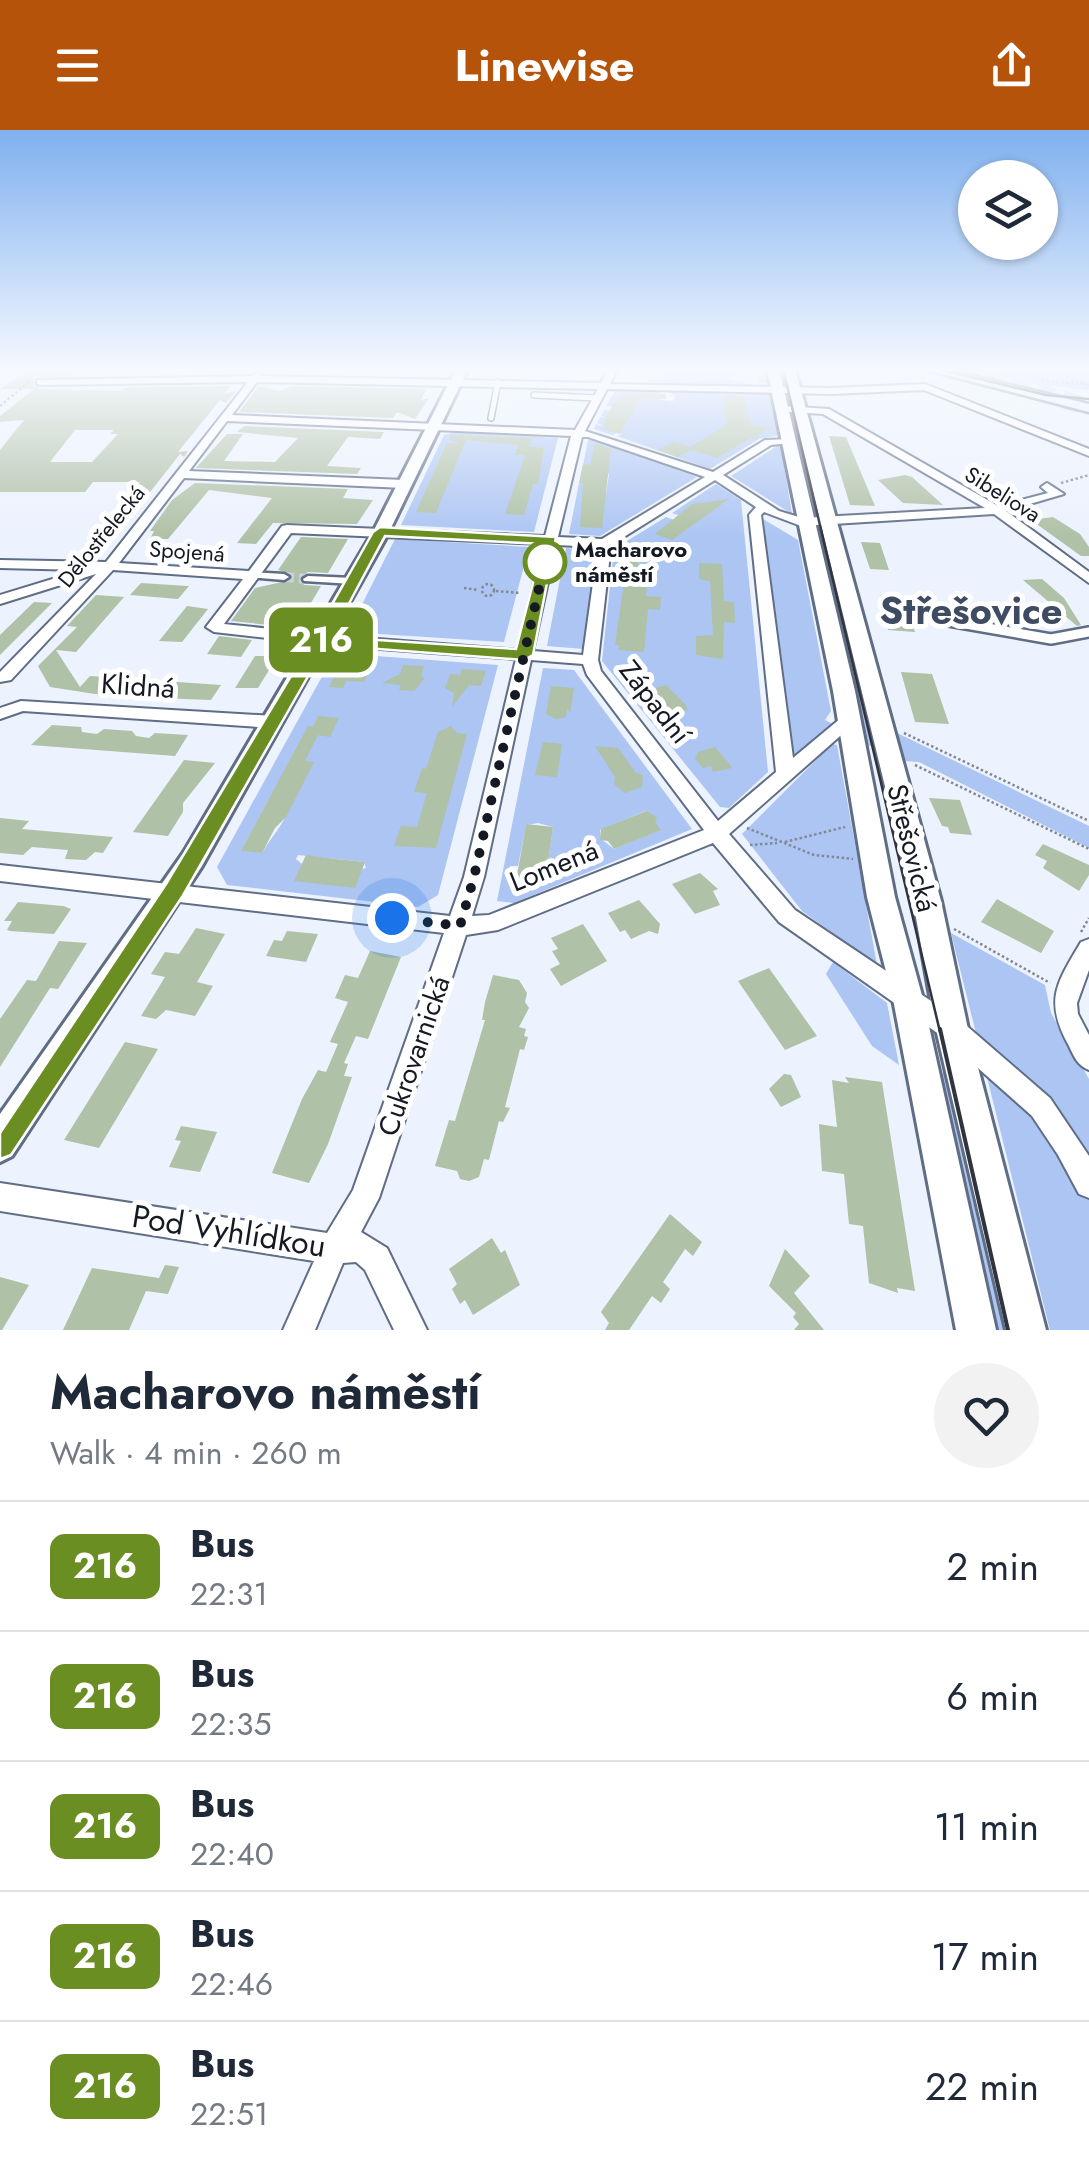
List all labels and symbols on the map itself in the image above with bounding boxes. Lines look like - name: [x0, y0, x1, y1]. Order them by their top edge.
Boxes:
- street label: Sibeliova: [959, 458, 1047, 530]
- street label: Dělostřelecká: [50, 478, 152, 594]
- street label: Spojená: [148, 532, 226, 570]
- place label: Macharovo náměstí: [575, 533, 687, 590]
- marker: Macharovo náměstí: [524, 541, 566, 583]
- district label: Střešovice: [880, 583, 1062, 638]
- line badge: 216: [264, 608, 378, 672]
- street label: Západní: [609, 651, 702, 754]
- street label: Klidná: [100, 663, 176, 709]
- street label: Střešovická: [876, 780, 948, 916]
- street label: Lomená: [503, 830, 605, 902]
- your location: [367, 893, 417, 943]
- street label: Cukrovarnická: [367, 970, 461, 1142]
- street label: Pod Vyhlídkou: [129, 1193, 329, 1269]

